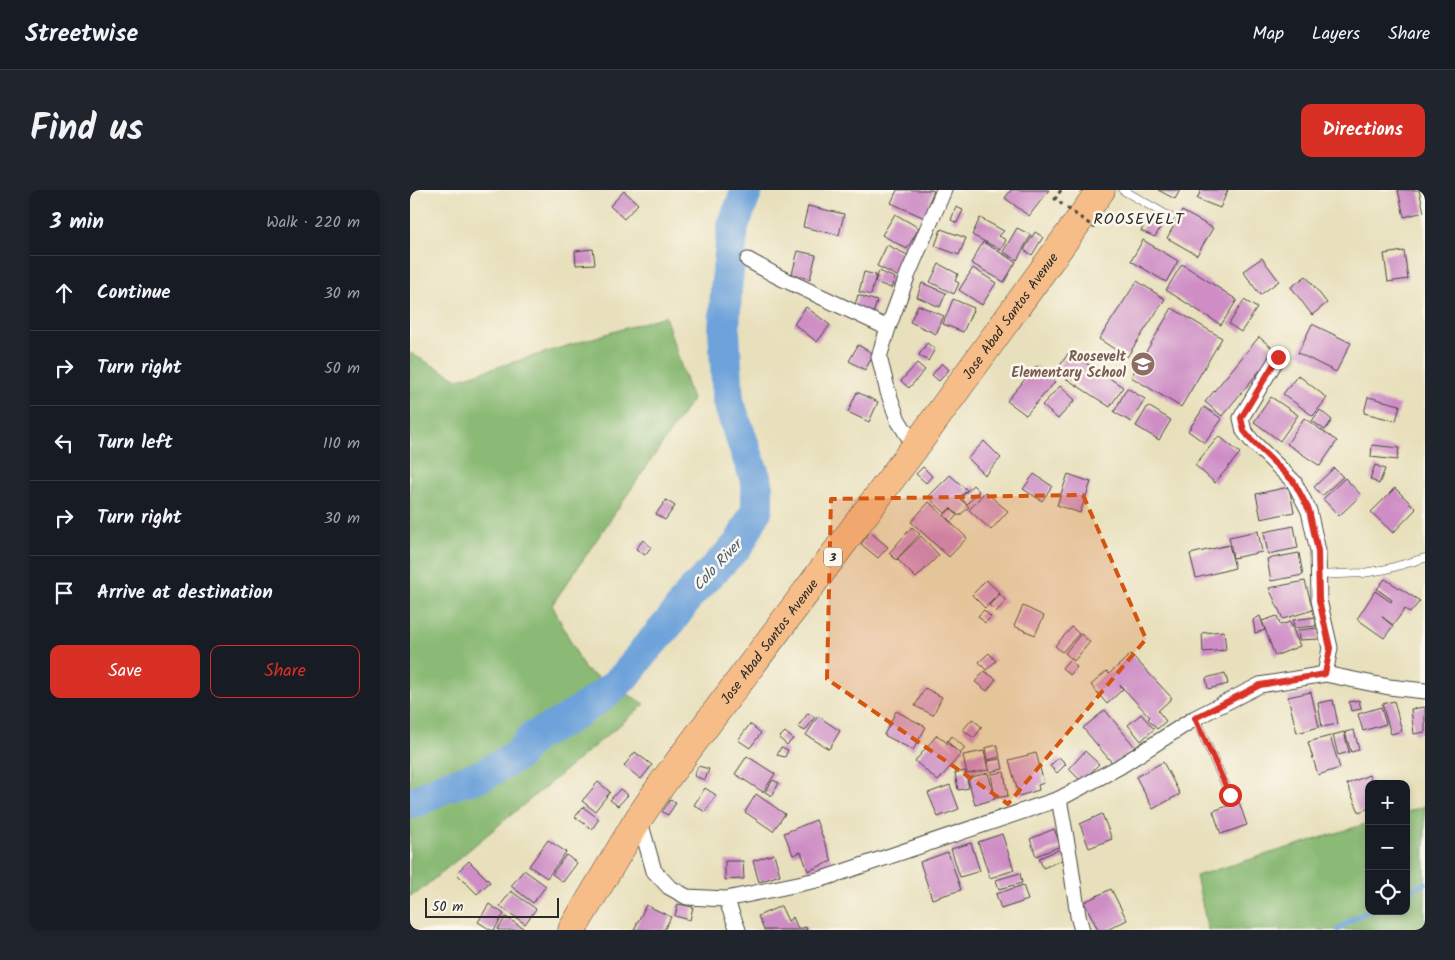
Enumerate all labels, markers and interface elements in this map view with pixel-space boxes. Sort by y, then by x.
text: Streetwise [25,15,138,54]
text: Map [1253,20,1284,49]
text: Layers [1312,20,1360,49]
text: Share [1388,20,1430,49]
text: Find us [30,102,143,158]
button: Directions [1301,104,1425,157]
text: 3 min [50,206,104,239]
district label: ROOSEVELT [1094,207,1185,232]
text: Walk · 220 m [266,210,360,235]
street label: Jose Abad Santos Avenue [957,248,1065,384]
text: Continue [97,278,170,308]
icon: ahead [50,279,78,307]
text: 30 m [324,281,360,306]
place label: Roosevelt Elementary School [1012,346,1127,384]
route end [1267,346,1290,369]
school or university icon: Roosevelt Elementary School [1130,351,1156,377]
text: Turn right [97,353,182,383]
icon: right [50,354,78,382]
text: 50 m [324,356,360,381]
text: Turn left [97,428,172,458]
icon: left [50,429,78,457]
text: 110 m [323,431,360,456]
text: Turn right [97,503,182,533]
icon: right [50,504,78,532]
text: 30 m [324,506,360,531]
water label: Colo River [688,532,750,597]
road number: 3 [824,548,842,567]
street label: Jose Abad Santos Avenue [716,574,825,709]
text: Arrive at destination [97,578,273,608]
icon: arrive [50,579,78,607]
button: Save [50,645,200,698]
button: Share [210,645,360,698]
map controls [1365,780,1410,915]
button: + [1365,780,1410,825]
route start [1219,784,1242,807]
button: − [1365,825,1410,870]
button: locate [1365,870,1410,915]
scale bar [425,895,559,918]
text: 50 m [432,896,463,918]

